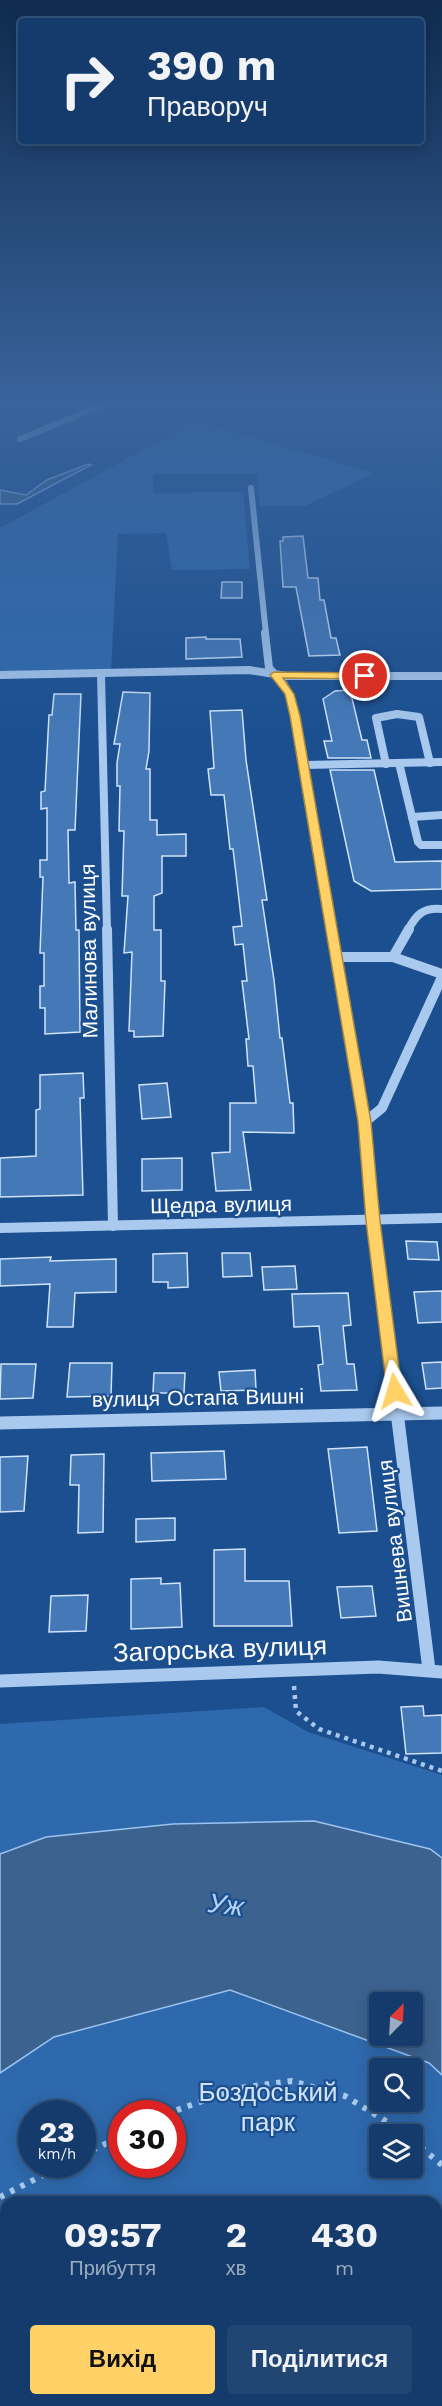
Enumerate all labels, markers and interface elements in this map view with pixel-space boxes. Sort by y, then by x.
text: 390 m [147,41,276,90]
icon: right [48,42,126,120]
text: Праворуч [147,91,268,123]
pin [339,650,390,701]
icon: arrive [348,659,381,692]
street label: Малинова вулиця [74,864,103,1038]
street label: Щедра вулиця [150,1191,292,1218]
position arrow [363,1359,427,1423]
street label: вулиця Остапа Вишні [92,1383,304,1412]
street label: Вишнева вулиця [372,1458,417,1624]
street label: Загорська вулиця [112,1630,328,1668]
water label: Уж [205,1887,247,1923]
north arrow [369,1992,423,2046]
map controls [369,1992,423,2178]
button: search [369,2058,423,2112]
park label: Боздоський парк [198,2077,338,2137]
speed limit sign: 30 [108,2100,186,2178]
text: 23 [39,2114,75,2149]
button: layers [369,2124,423,2178]
text: km/h [38,2145,76,2163]
text: 09:57 [64,2214,162,2256]
text: 2 [225,2214,247,2256]
text: 430 [311,2214,378,2256]
text: Прибуття [69,2256,156,2280]
text: хв [226,2256,246,2280]
text: m [335,2256,354,2280]
button: Вихід [30,2325,215,2394]
button: Поділитися [227,2325,412,2394]

